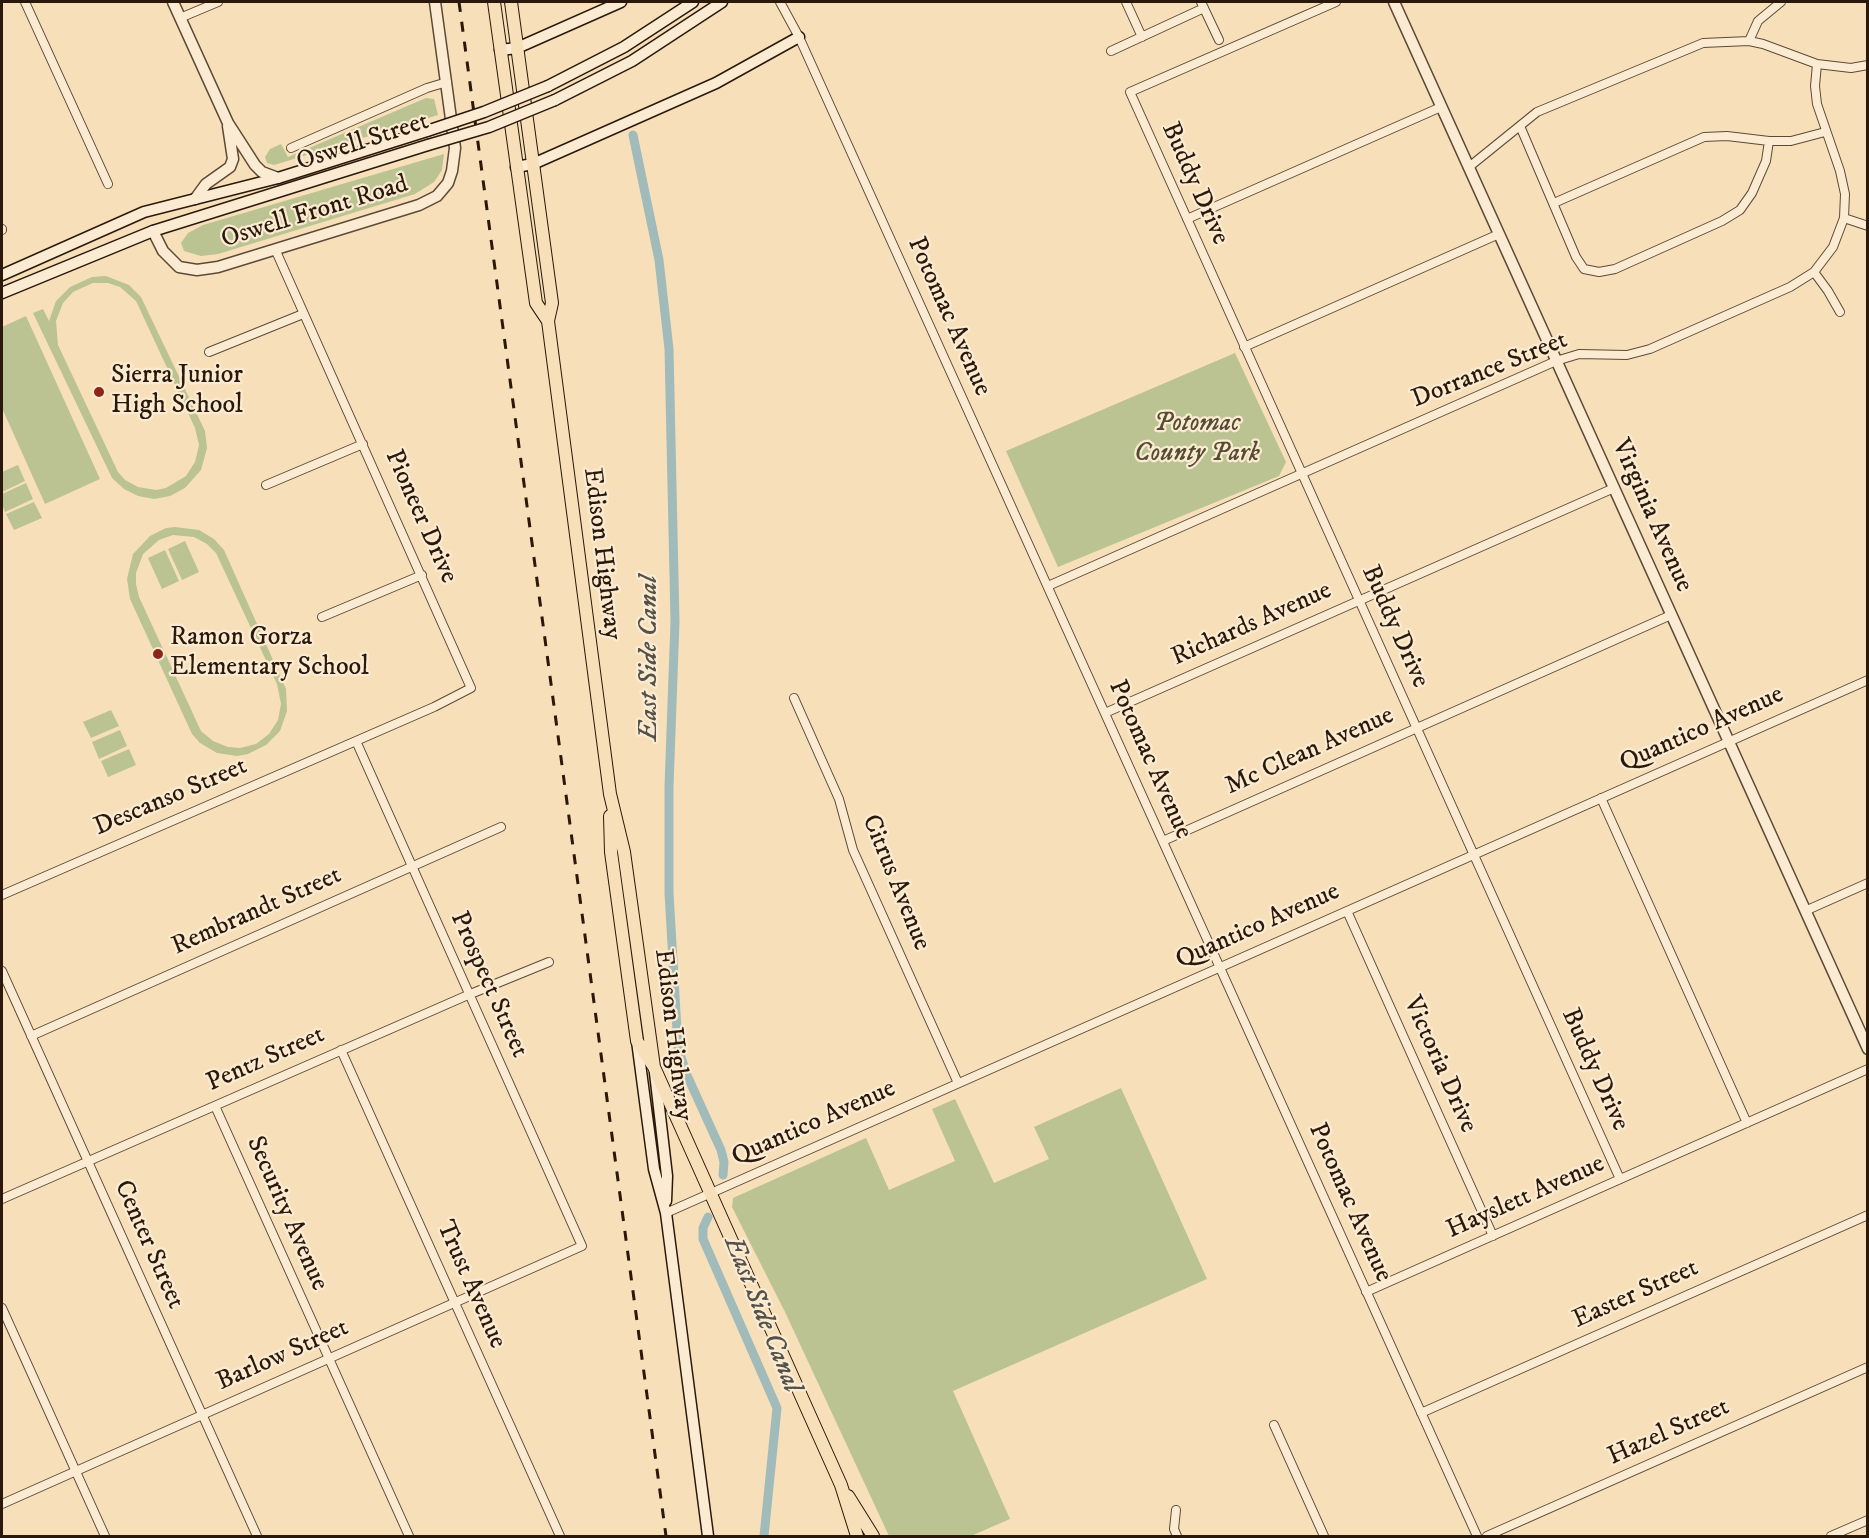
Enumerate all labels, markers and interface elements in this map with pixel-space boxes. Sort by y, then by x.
street label: Oswell Street [293,107,433,179]
street label: Buddy Drive [1153,118,1235,250]
street label: Oswell Front Road [218,170,412,256]
street label: Potomac Avenue [899,233,997,401]
street label: Dorrance Street [1408,326,1572,416]
place label: Sierra Junior High School [111,361,243,422]
marker: Sierra Junior High School [92,385,106,399]
park label: Potomac County Park [1134,409,1260,470]
street label: Virginia Avenue [1603,435,1699,597]
street label: Pioneer Drive [377,446,463,588]
street label: Edison Highway [575,466,627,642]
street label: Buddy Drive [1353,561,1435,693]
water label: East Side Canal [634,575,666,741]
street label: Richards Avenue [1167,576,1337,674]
place label: Ramon Gorza Elementary School [170,623,369,684]
marker: Ramon Gorza Elementary School [151,647,165,661]
street label: Potomac Avenue [1100,676,1198,844]
street label: Quantico Avenue [1615,680,1789,780]
street label: Mc Clean Avenue [1221,701,1399,803]
street label: Descanso Street [90,752,252,844]
street label: Citrus Avenue [854,811,936,955]
street label: Rembrandt Street [167,861,347,963]
street label: Quantico Avenue [1171,877,1345,977]
street label: Prospect Street [442,907,534,1063]
street label: Edison Highway [646,947,698,1123]
street label: Victoria Drive [1395,992,1483,1138]
street label: Buddy Drive [1553,1004,1635,1136]
street label: Pentz Street [202,1020,330,1100]
street label: Quantico Avenue [727,1074,901,1174]
street label: Potomac Avenue [1300,1119,1398,1287]
street label: Security Avenue [238,1132,334,1296]
street label: Hayslett Avenue [1442,1149,1610,1247]
street label: Center Street [106,1176,190,1314]
street label: Trust Avenue [428,1216,512,1354]
water label: East Side Canal [715,1232,807,1398]
street label: Easter Street [1568,1254,1704,1336]
street label: Barlow Street [212,1313,354,1399]
street label: Hazel Street [1603,1392,1735,1474]

